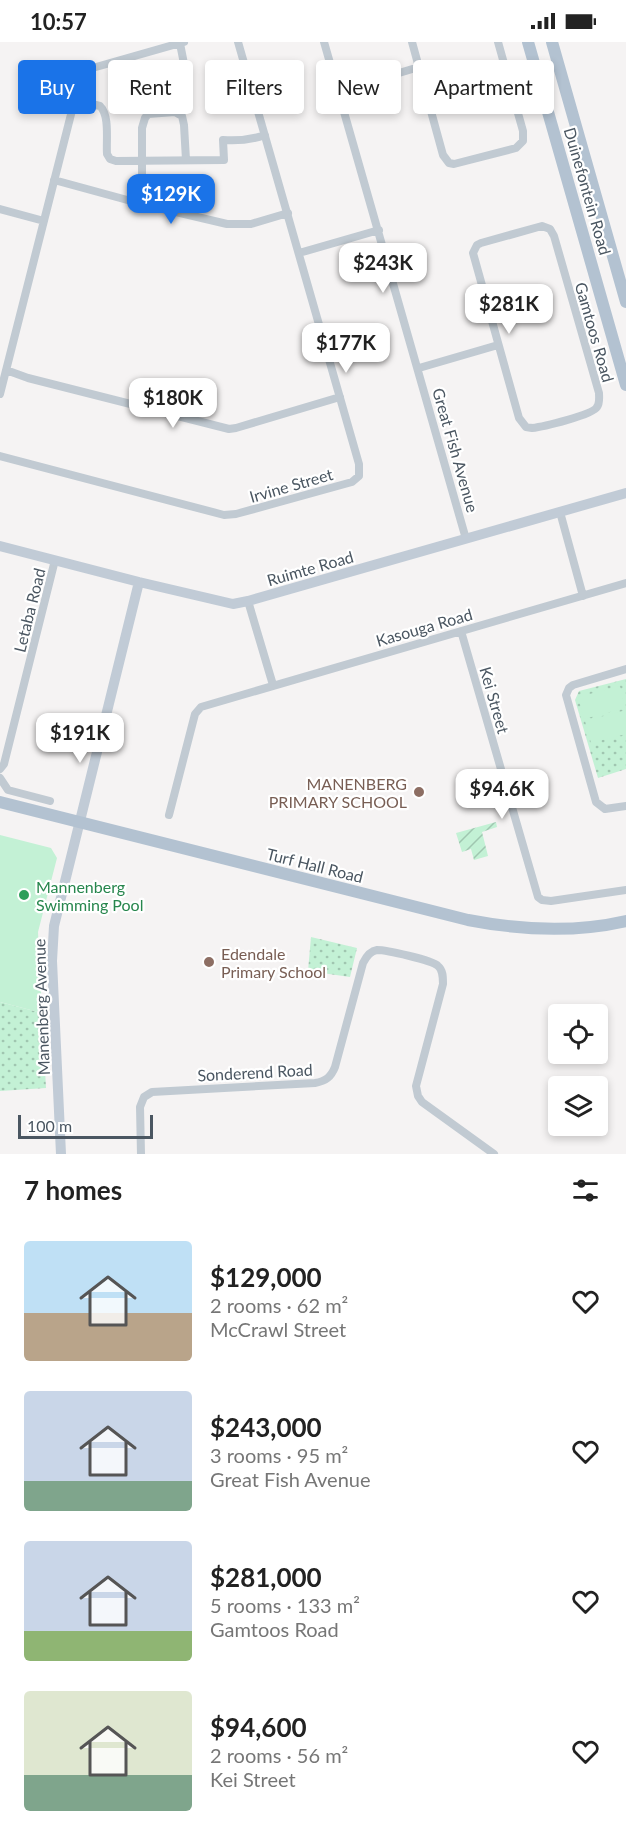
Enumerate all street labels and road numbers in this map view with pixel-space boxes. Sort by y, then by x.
street label: Duinefontein Road [561,125,615,257]
street label: Gamtoos Road [572,280,618,384]
street label: Great Fish Avenue [429,386,483,514]
street label: Irvine Street [247,464,335,506]
street label: Ruimte Road [264,547,356,589]
street label: Letaba Road [9,566,49,654]
street label: Kasouga Road [374,604,474,650]
street label: Kei Street [476,664,514,736]
street label: Turf Hall Road [265,844,365,886]
street label: Manenberg Avenue [29,938,53,1076]
street label: Sonderend Road [197,1059,313,1085]

